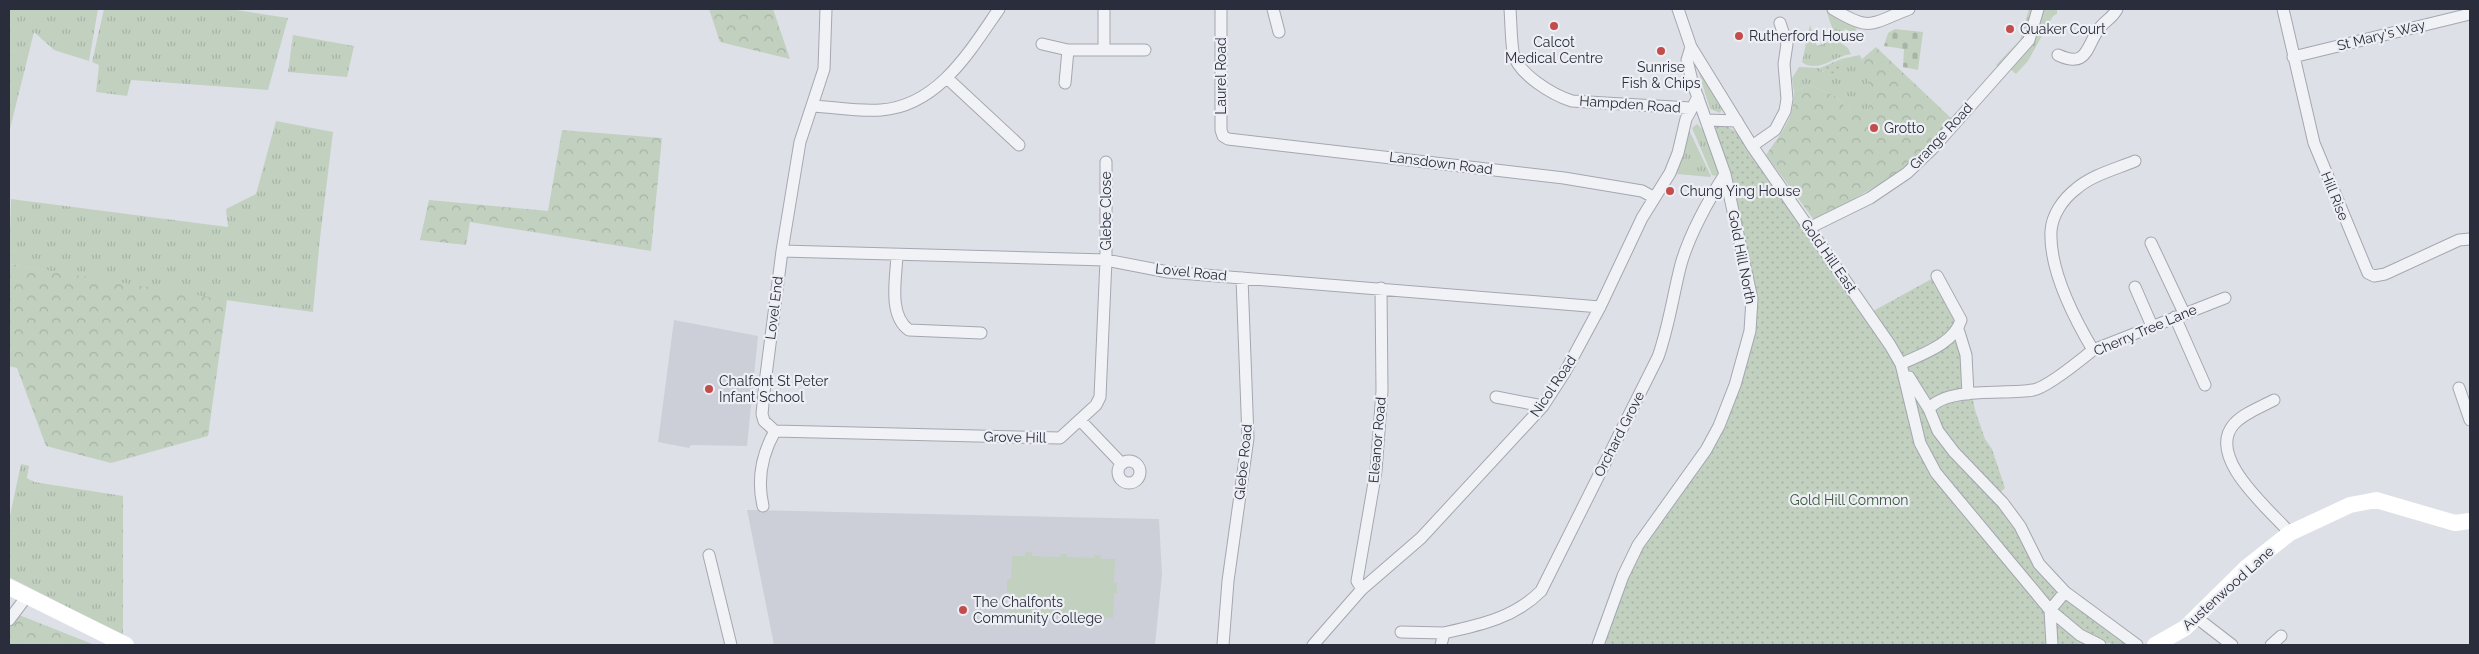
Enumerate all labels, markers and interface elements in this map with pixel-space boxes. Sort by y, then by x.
street label: St Mary's Way [2335,16,2427,54]
marker: Calcot Medical Centre [1548,20,1560,32]
place label: Quaker Court [2020,21,2106,37]
marker: Quaker Court [2004,23,2016,35]
place label: Rutherford House [1749,28,1864,44]
marker: Rutherford House [1733,30,1745,42]
place label: Calcot Medical Centre [1505,34,1603,66]
street label: Laurel Road [1213,37,1229,115]
marker: Sunrise Fish & Chips [1655,45,1667,57]
place label: Sunrise Fish & Chips [1622,59,1701,91]
street label: Hampden Road [1579,92,1681,116]
street label: Grange Road [1906,100,1976,172]
place label: Grotto [1884,120,1925,136]
marker: Grotto [1868,122,1880,134]
street label: Lansdown Road [1388,149,1494,177]
street label: Hill Rise [2318,169,2352,223]
street label: Glebe Close [1098,171,1114,251]
place label: Chung Ying House [1680,183,1800,199]
marker: Chung Ying House [1664,185,1676,197]
street label: Gold Hill North [1725,209,1759,305]
street label: Gold Hill East [1798,216,1860,296]
street label: Lovel Road [1154,260,1228,284]
street label: Lovel End [762,275,786,341]
street label: Cherry Tree Lane [2091,301,2199,359]
street label: Nicol Road [1527,352,1579,420]
place label: Chalfont St Peter Infant School [719,373,828,405]
marker: Chalfont St Peter Infant School [703,383,715,395]
street label: Orchard Grove [1591,389,1647,479]
street label: Eleanor Road [1365,396,1389,484]
street label: Glebe Road [1231,423,1255,501]
street label: Grove Hill [983,428,1047,446]
park label: Gold Hill Common [1790,492,1908,508]
street label: Austenwood Lane [2179,543,2277,633]
place label: The Chalfonts Community College [973,594,1102,626]
marker: The Chalfonts Community College [957,604,969,616]

